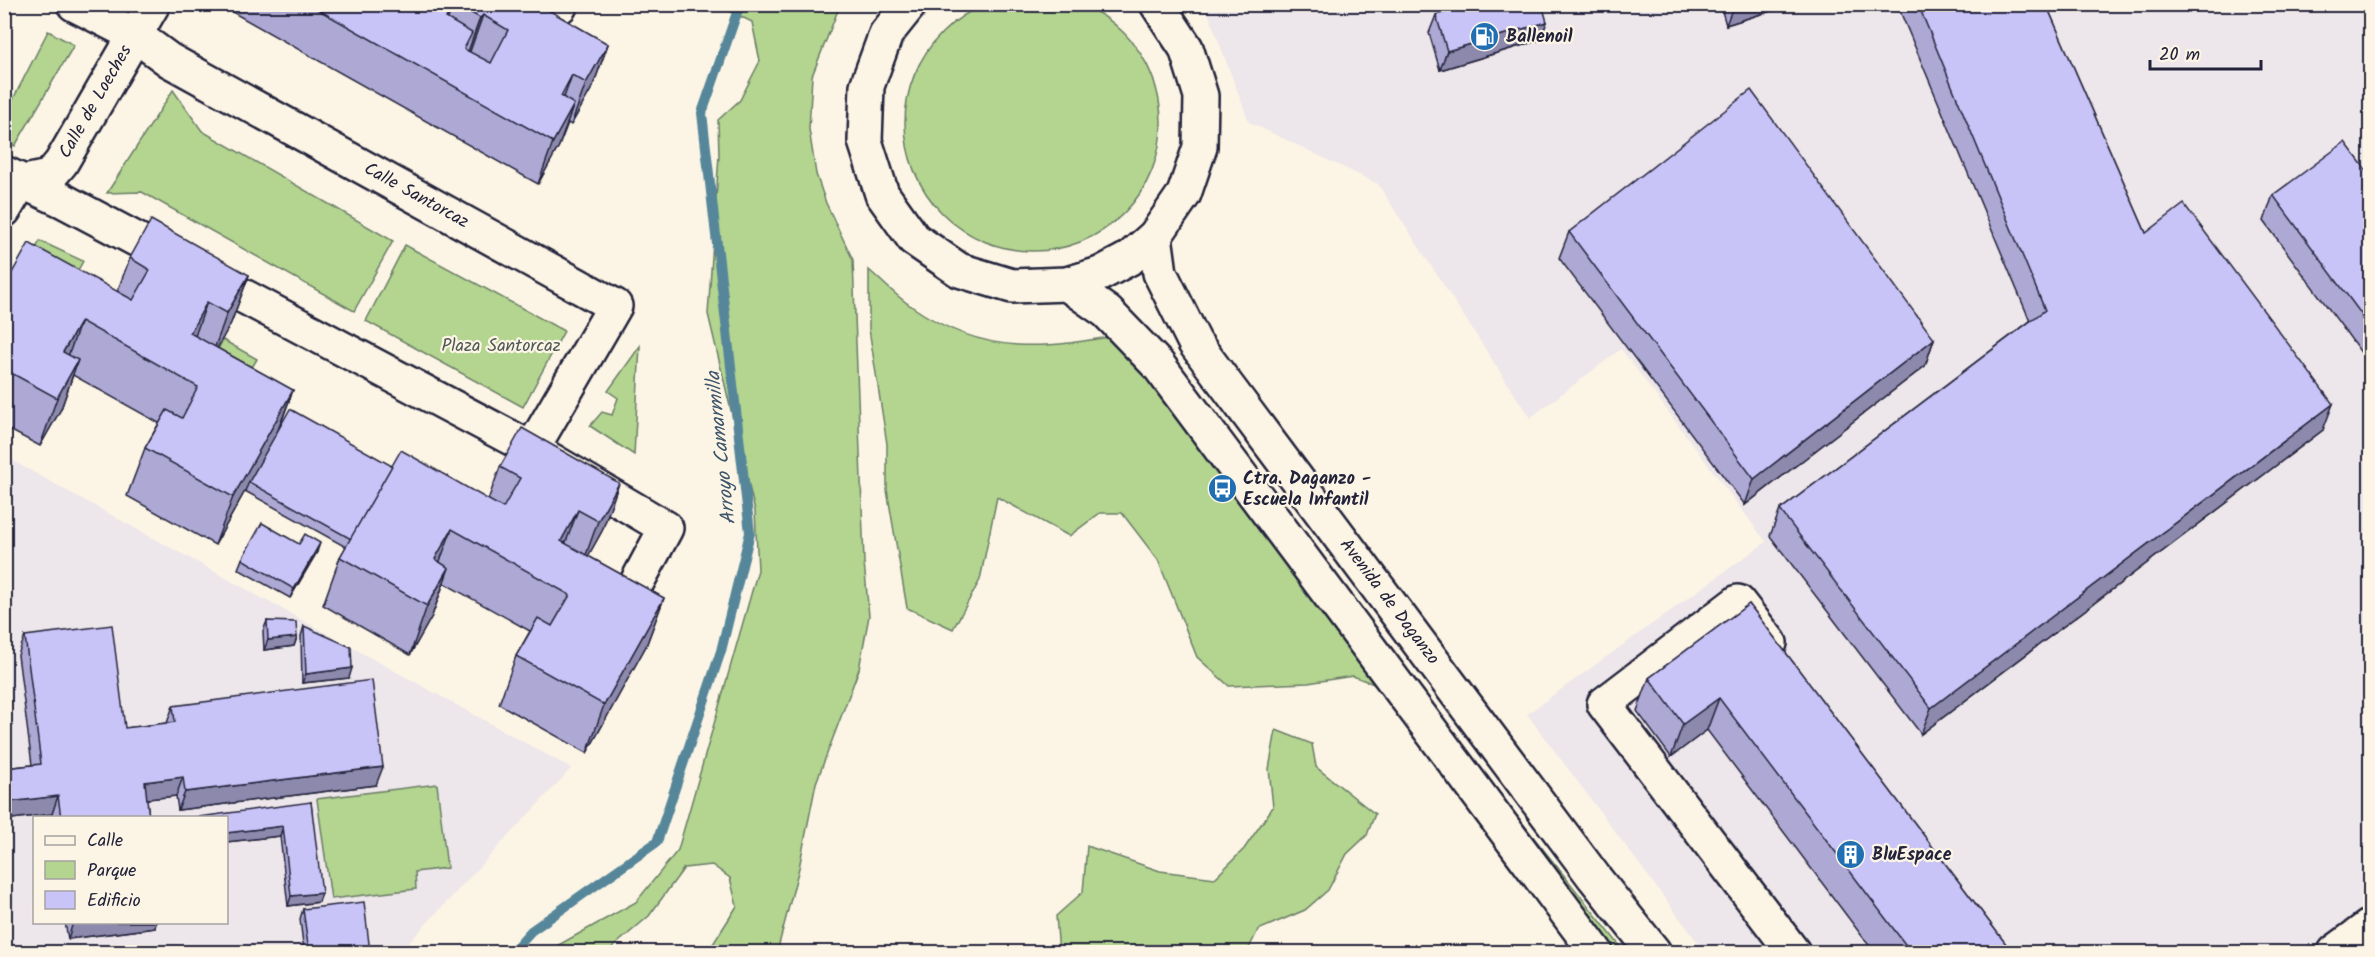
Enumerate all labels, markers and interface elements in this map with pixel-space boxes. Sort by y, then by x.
fuel station icon: Ballenoil [1469,21,1501,53]
place label: Ballenoil [1506,23,1573,52]
scale bar [2150,33,2261,71]
street label: Calle de Loeches [52,39,141,164]
text: 20 m [2159,41,2200,70]
street label: Calle Santorcaz [358,155,474,237]
park label: Plaza Santorcaz [441,332,561,361]
water label: Arroyo Camarmilla [698,368,746,526]
place label: Ctra. Daganzo - Escuela Infantil [1243,465,1371,515]
bus stop icon: Ctra. Daganzo - Escuela Infantil [1206,473,1238,505]
street label: Avenida de Daganzo [1332,533,1446,671]
legend [33,816,228,924]
text: Calle [87,827,123,856]
building icon: BluEspace [1835,839,1867,871]
place label: BluEspace [1872,841,1952,870]
text: Parque [87,857,136,886]
text: Edificio [87,887,141,916]

